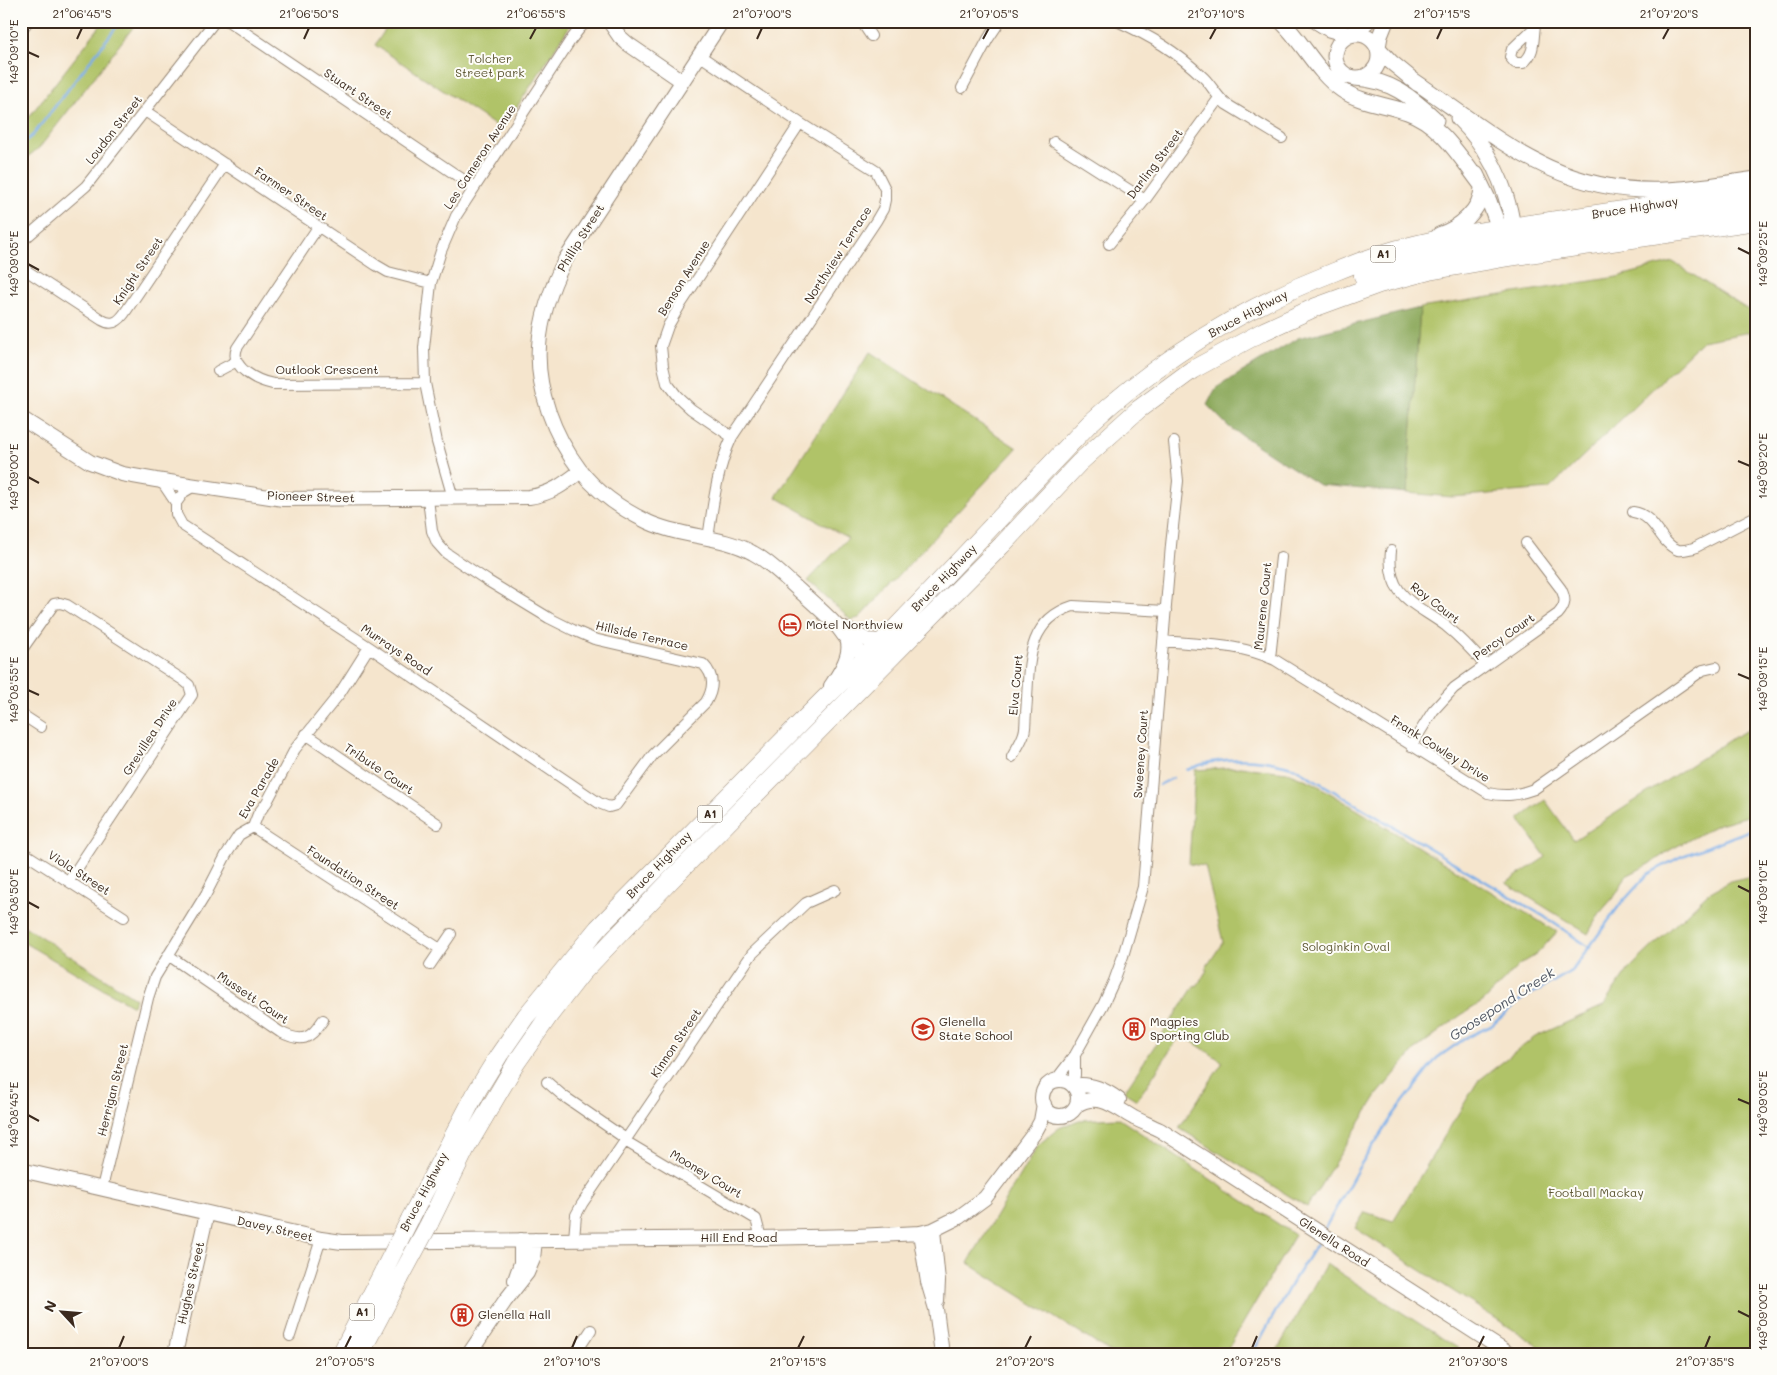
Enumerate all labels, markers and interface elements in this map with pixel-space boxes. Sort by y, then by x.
text: 21°06'45"S [52,5,112,21]
text: 21°06'50"S [279,5,339,21]
text: 21°06'55"S [507,5,566,21]
text: 21°07'00"S [732,5,792,21]
text: 21°07'05"S [960,5,1019,21]
text: 21°07'10"S [1187,5,1245,21]
text: 21°07'15"S [1414,5,1471,21]
text: 21°07'20"S [1640,5,1698,21]
text: 149°09'10"E [5,19,21,85]
park label: Tolcher Street park [455,50,525,80]
street label: Stuart Street [321,64,396,122]
street label: Loudon Street [81,92,145,167]
street label: Les Cameron Avenue [439,101,519,212]
street label: Darling Street [1123,125,1186,202]
street label: Farmer Street [252,163,331,224]
street label: Bruce Highway [1590,192,1679,222]
street label: Phillip Street [553,201,607,274]
street label: Northview Terrace [800,203,875,306]
text: 149°09'25"E [1754,221,1770,287]
text: 149°09'05"E [5,230,21,297]
street label: Knight Street [109,233,166,308]
street label: Benson Avenue [653,237,713,318]
road number: A1 [1370,245,1396,262]
street label: Bruce Highway [1205,286,1290,341]
street label: Outlook Crescent [275,361,379,377]
text: 149°09'20"E [1754,433,1770,499]
text: 149°09'00"E [5,443,21,511]
street label: Pioneer Street [267,486,355,506]
street label: Bruce Highway [907,540,979,614]
street label: Maurene Court [1249,561,1275,651]
street label: Roy Court [1408,578,1464,627]
street label: Percy Court [1470,609,1537,663]
hotel icon: Motel Northview [778,613,802,637]
place label: Motel Northview [806,616,903,632]
street label: Hillside Terrace [594,617,690,653]
street label: Murrays Road [358,620,435,679]
text: 149°09'15"E [1754,647,1770,711]
street label: Elva Court [1004,654,1026,716]
text: 149°08'55"E [5,657,21,723]
street label: Grevillea Drive [118,695,180,778]
street label: Sweeney Court [1129,709,1151,799]
street label: Frank Cowley Drive [1388,711,1493,785]
street label: Tribute Court [342,739,417,797]
street label: Eva Parade [234,754,282,821]
road number: A1 [698,806,722,822]
street label: Bruce Highway [622,827,694,901]
street label: Foundation Street [304,841,403,913]
street label: Viola Street [45,846,114,898]
text: 149°09'10"E [1754,859,1770,925]
text: 149°08'50"E [5,868,21,935]
park label: Sologinkin Oval [1302,938,1390,954]
water label: Goosepond Creek [1445,962,1559,1045]
street label: Mussett Court [215,967,293,1027]
street label: Kinnon Street [646,1005,704,1080]
place label: Glenella State School [939,1013,1013,1043]
place label: Magpies Sporting Club [1150,1013,1230,1043]
school or university icon: Glenella State School [911,1017,935,1041]
building icon: Magpies Sporting Club [1122,1017,1146,1041]
street label: Herrigan Street [93,1042,131,1138]
text: 149°09'05"E [1754,1070,1770,1137]
text: 149°08'45"E [5,1082,21,1148]
street label: Mooney Court [667,1145,746,1201]
street label: Bruce Highway [396,1149,451,1234]
park label: Football Mackay [1548,1184,1644,1200]
street label: Davey Street [236,1211,315,1245]
street label: Glenella Road [1296,1212,1373,1270]
street label: Hill End Road [701,1229,778,1245]
street label: Hughes Street [173,1240,207,1326]
text: 149°09'00"E [1754,1283,1770,1351]
north arrow [38,1288,88,1338]
text: N [39,1297,61,1315]
building icon: Glenella Hall [450,1303,474,1327]
road number: A1 [350,1304,374,1320]
place label: Glenella Hall [478,1306,551,1322]
text: 21°07'00"S [89,1353,149,1369]
text: 21°07'05"S [316,1353,375,1369]
text: 21°07'10"S [543,1353,601,1369]
text: 21°07'15"S [770,1353,827,1369]
text: 21°07'20"S [996,1353,1054,1369]
text: 21°07'25"S [1223,1353,1281,1369]
text: 21°07'30"S [1449,1353,1508,1369]
text: 21°07'35"S [1676,1353,1734,1369]

